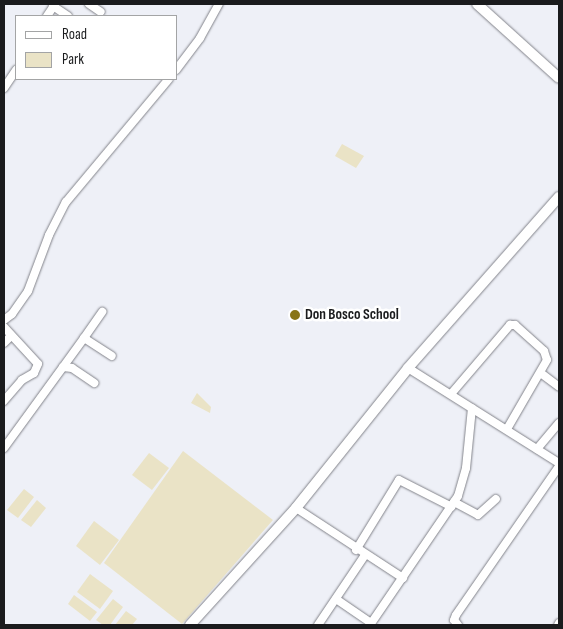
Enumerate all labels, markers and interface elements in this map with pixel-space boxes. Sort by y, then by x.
legend [15,15,178,80]
text: Road [62,25,87,44]
text: Park [62,50,84,69]
place label: Don Bosco School [305,306,399,324]
marker: Don Bosco School [289,309,301,321]

